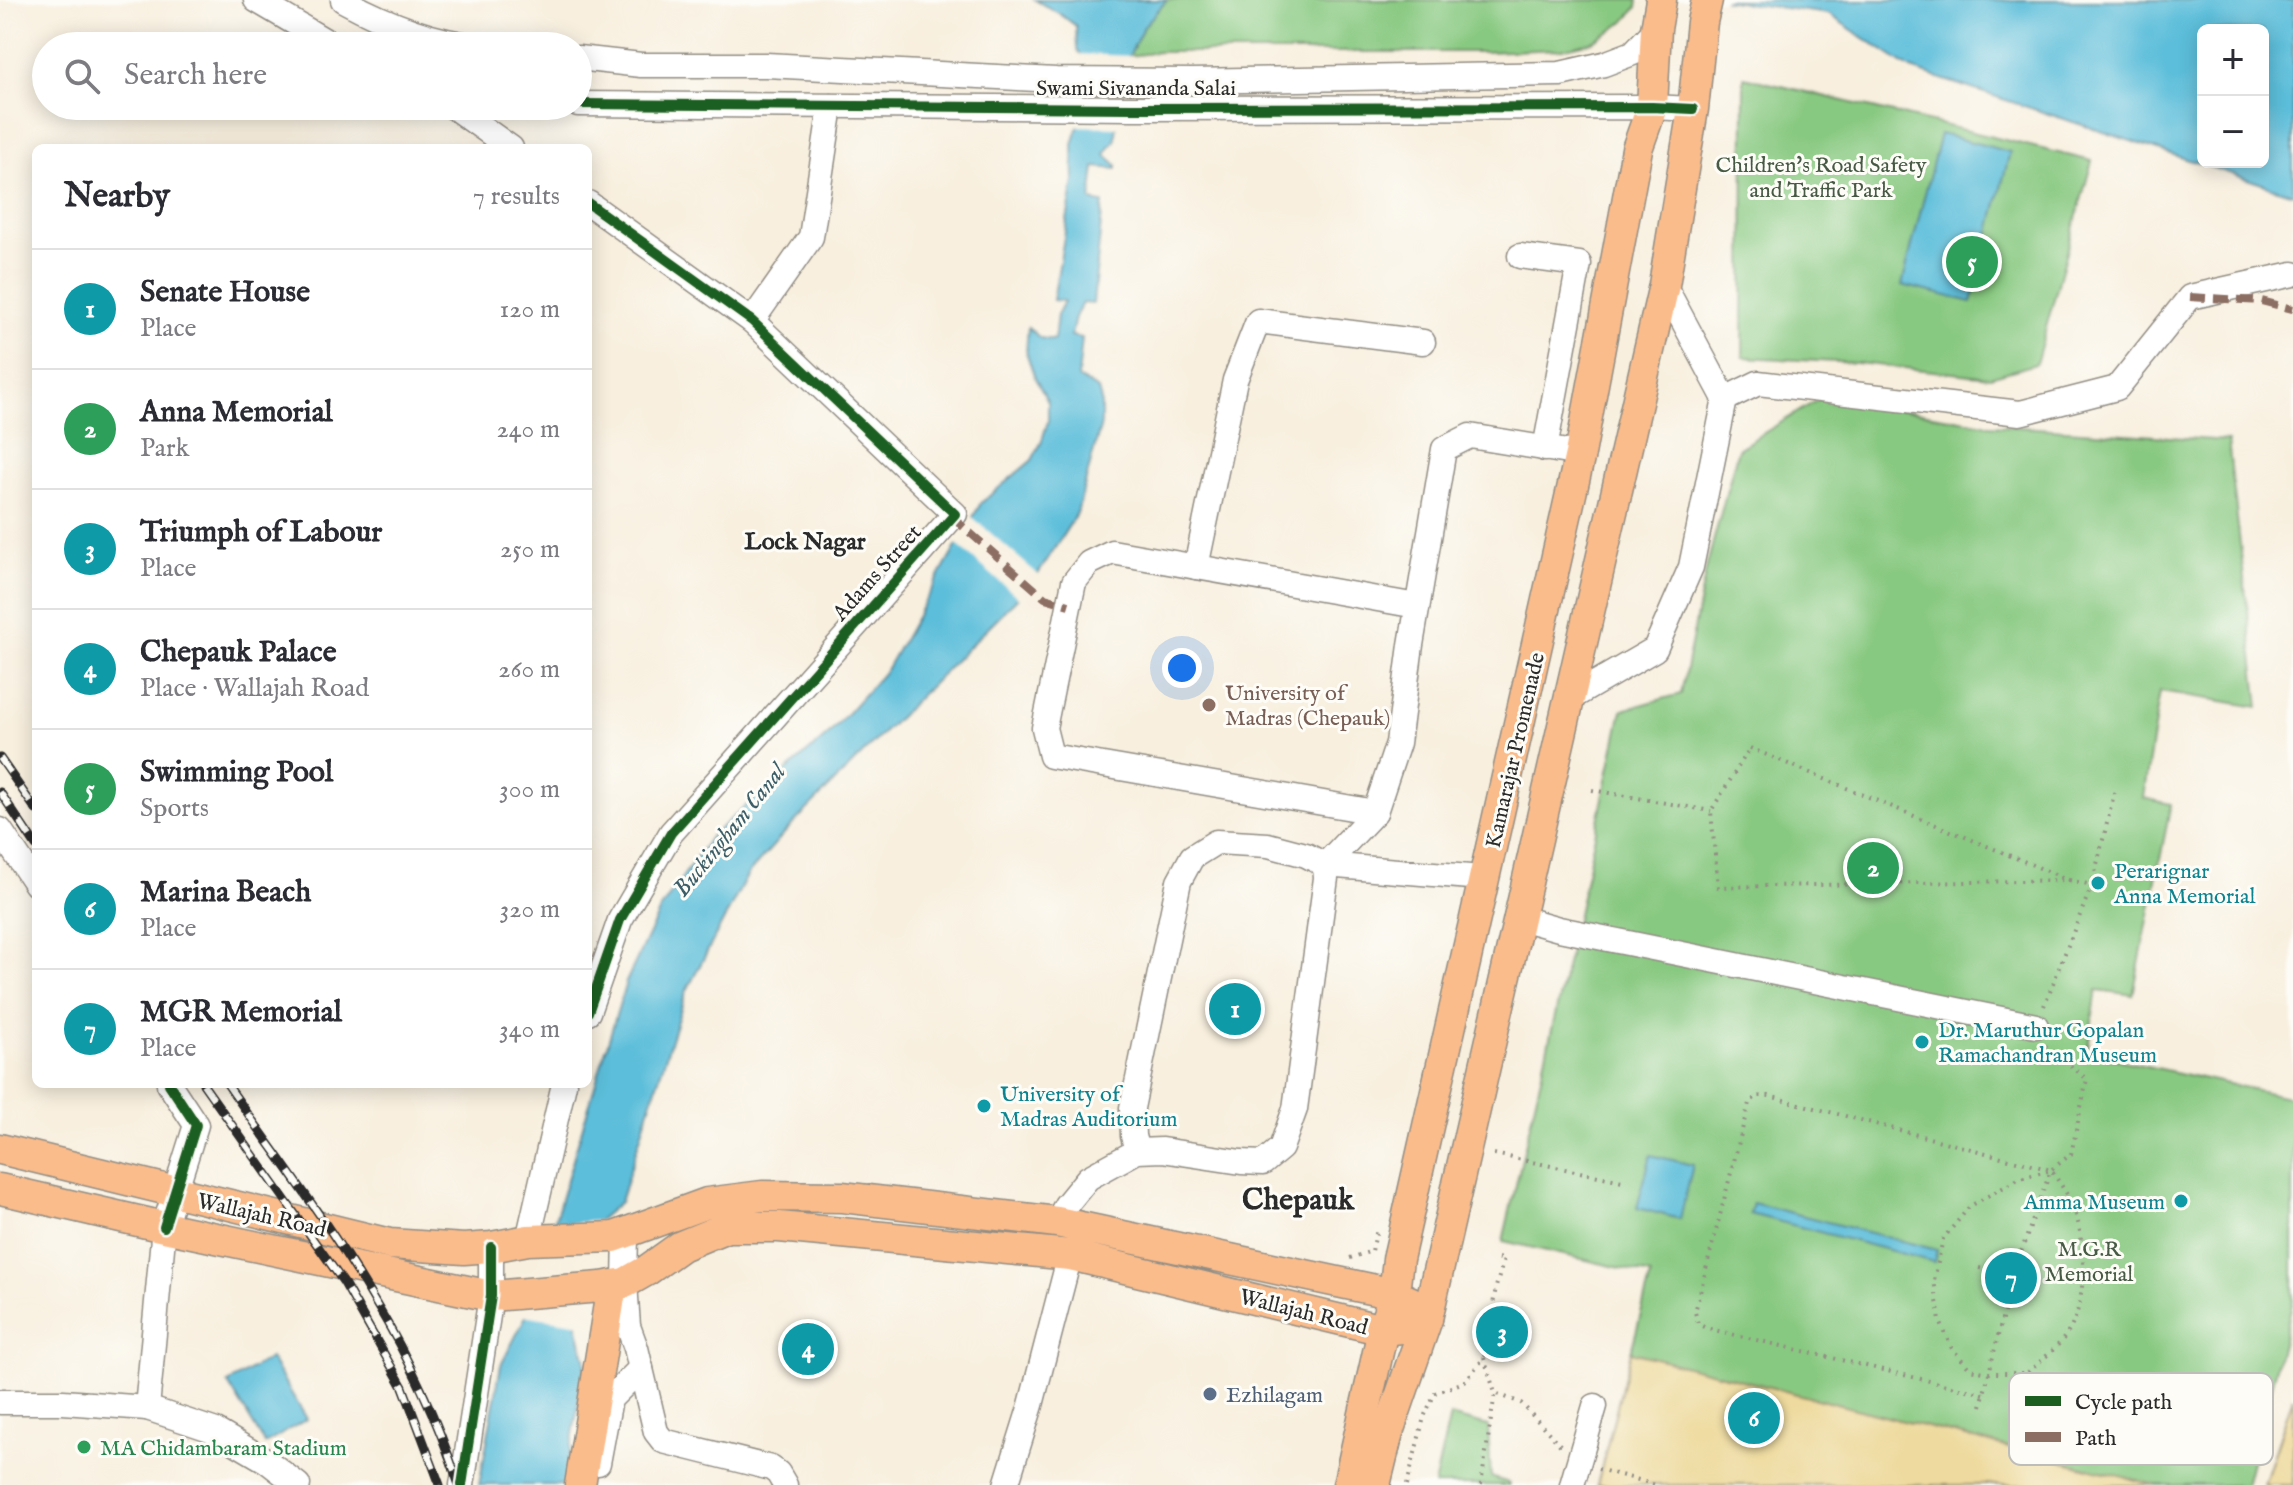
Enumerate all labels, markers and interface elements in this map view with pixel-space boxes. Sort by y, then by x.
map controls [2197,24,2269,168]
button: + [2197,24,2269,96]
search box [32,32,592,120]
icon: search [60,54,104,98]
text: Search here [124,57,267,95]
street label: Swami Sivananda Salai [1036,75,1236,103]
button: − [2197,96,2269,168]
park label: Children's Road Safety and Traffic Park [1715,152,1927,205]
text: Nearby [64,175,170,218]
text: 7 results [473,180,560,213]
pin: 5 [1946,232,1998,292]
text: Senate House [140,274,310,312]
text: 1 [85,293,95,326]
text: 120 m [500,293,560,326]
text: Place [140,312,196,345]
text: Anna Memorial [140,394,333,432]
text: 2 [84,413,96,446]
text: 240 m [497,413,560,446]
text: Park [140,432,189,465]
text: Triumph of Labour [140,514,382,552]
street label: Adams Street [826,519,928,628]
district label: Lock Nagar [744,527,866,558]
text: 3 [85,533,95,566]
text: 250 m [500,533,560,566]
text: Place [140,552,196,585]
text: Chepauk Palace [140,634,336,672]
your location [1162,648,1202,688]
street label: Kamarajar Promenade [1480,650,1552,851]
text: 4 [84,653,96,686]
text: 260 m [498,653,560,686]
text: Place · Wallajah Road [140,672,369,705]
place label: University of Madras (Chepauk) [1225,680,1390,733]
marker: University of Madras (Chepauk) [1200,696,1218,714]
text: Swimming Pool [140,754,333,792]
water label: Buckingham Canal [667,756,795,904]
text: 5 [85,773,95,806]
text: 300 m [499,773,560,806]
text: Sports [140,792,209,825]
pin: 2 [1847,838,1899,898]
place label: Perarignar Anna Memorial [2113,858,2255,911]
text: Marina Beach [140,874,311,912]
marker: Perarignar Anna Memorial [2089,874,2107,892]
text: 6 [85,893,95,926]
text: 320 m [500,893,560,926]
text: Place [140,912,196,945]
pin: 1 [1209,979,1261,1039]
text: MGR Memorial [140,994,342,1032]
text: 7 [84,1013,96,1046]
text: 340 m [499,1013,560,1046]
place label: Dr. Maruthur Gopalan Ramachandran Museum [1938,1017,2157,1070]
text: Place [140,1032,196,1065]
marker: Dr. Maruthur Gopalan Ramachandran Museum [1913,1033,1931,1051]
place label: University of Madras Auditorium [1000,1081,1177,1134]
marker: University of Madras Auditorium [975,1097,993,1115]
district label: Chepauk [1242,1182,1355,1220]
street label: Wallajah Road [194,1188,329,1244]
place label: Amma Museum [2023,1189,2165,1217]
marker: Amma Museum [2172,1192,2190,1210]
park label: M.G.R Memorial [2045,1236,2133,1289]
pin: 7 [1985,1248,2037,1308]
street label: Wallajah Road [1236,1283,1371,1343]
pin: 3 [1476,1302,1528,1362]
pin: 4 [782,1319,834,1379]
legend [2009,1373,2273,1465]
place label: Ezhilagam [1226,1382,1323,1410]
marker: Ezhilagam [1201,1385,1219,1403]
pin: 6 [1728,1388,1780,1448]
text: Cycle path [2075,1389,2172,1417]
text: Path [2075,1425,2117,1453]
place label: MA Chidambaram Stadium [100,1435,347,1463]
marker: MA Chidambaram Stadium [75,1438,93,1456]

